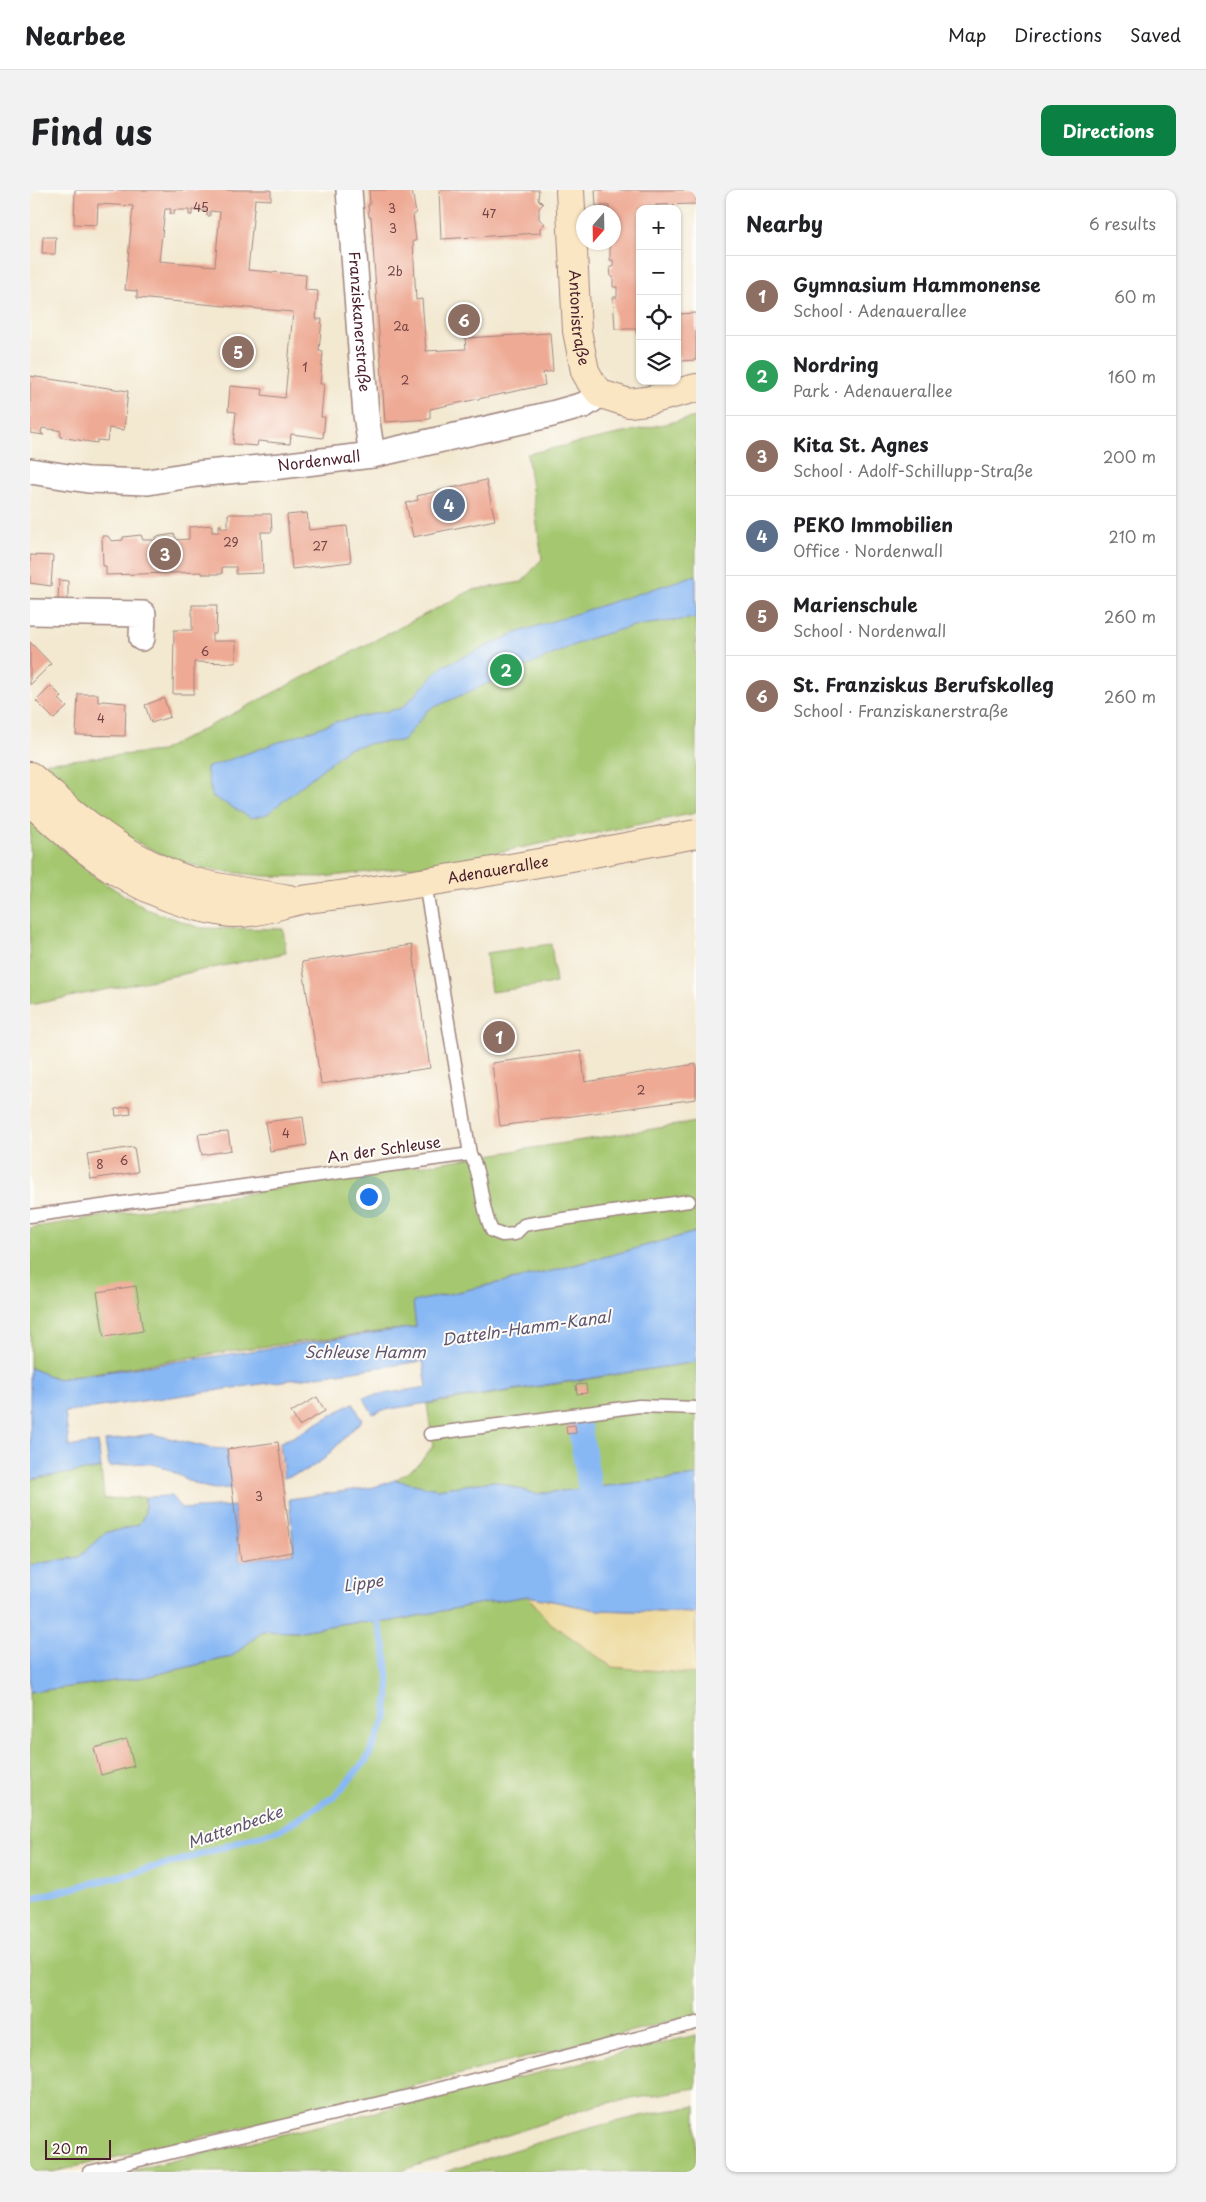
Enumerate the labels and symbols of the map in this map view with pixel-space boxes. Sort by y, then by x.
house number: 45 [193,198,209,216]
house number: 3 [388,199,396,217]
house number: 47 [482,204,497,222]
north arrow [576,205,621,250]
house number: 3 [389,219,397,237]
street label: Franziskanerstraße [344,250,377,393]
house number: 2b [387,262,403,280]
street label: Antonistraße [564,269,597,367]
pin: 6 [448,301,480,339]
house number: 2a [393,317,409,335]
pin: 5 [222,333,254,371]
house number: 1 [302,358,308,376]
house number: 2 [401,371,409,389]
street label: Nordenwall [276,444,362,476]
pin: 4 [433,486,465,524]
house number: 29 [223,533,239,551]
pin: 3 [149,535,181,573]
house number: 27 [313,537,328,555]
house number: 6 [201,642,209,660]
pin: 2 [490,651,522,689]
house number: 4 [97,709,105,727]
street label: Adenauerallee [445,849,550,889]
pin: 1 [483,1018,515,1056]
house number: 2 [637,1081,645,1099]
house number: 4 [282,1124,290,1142]
street label: An der Schleuse [326,1129,442,1168]
house number: 6 [120,1151,128,1169]
house number: 8 [96,1155,104,1173]
your location [356,1184,382,1210]
water label: Datteln-Hamm-Kanal [440,1303,614,1351]
water label: Schleuse Hamm [304,1339,426,1363]
house number: 3 [255,1487,263,1505]
water label: Lippe [341,1567,386,1597]
water label: Mattenbecke [184,1798,287,1854]
scale bar [45,2137,111,2160]

